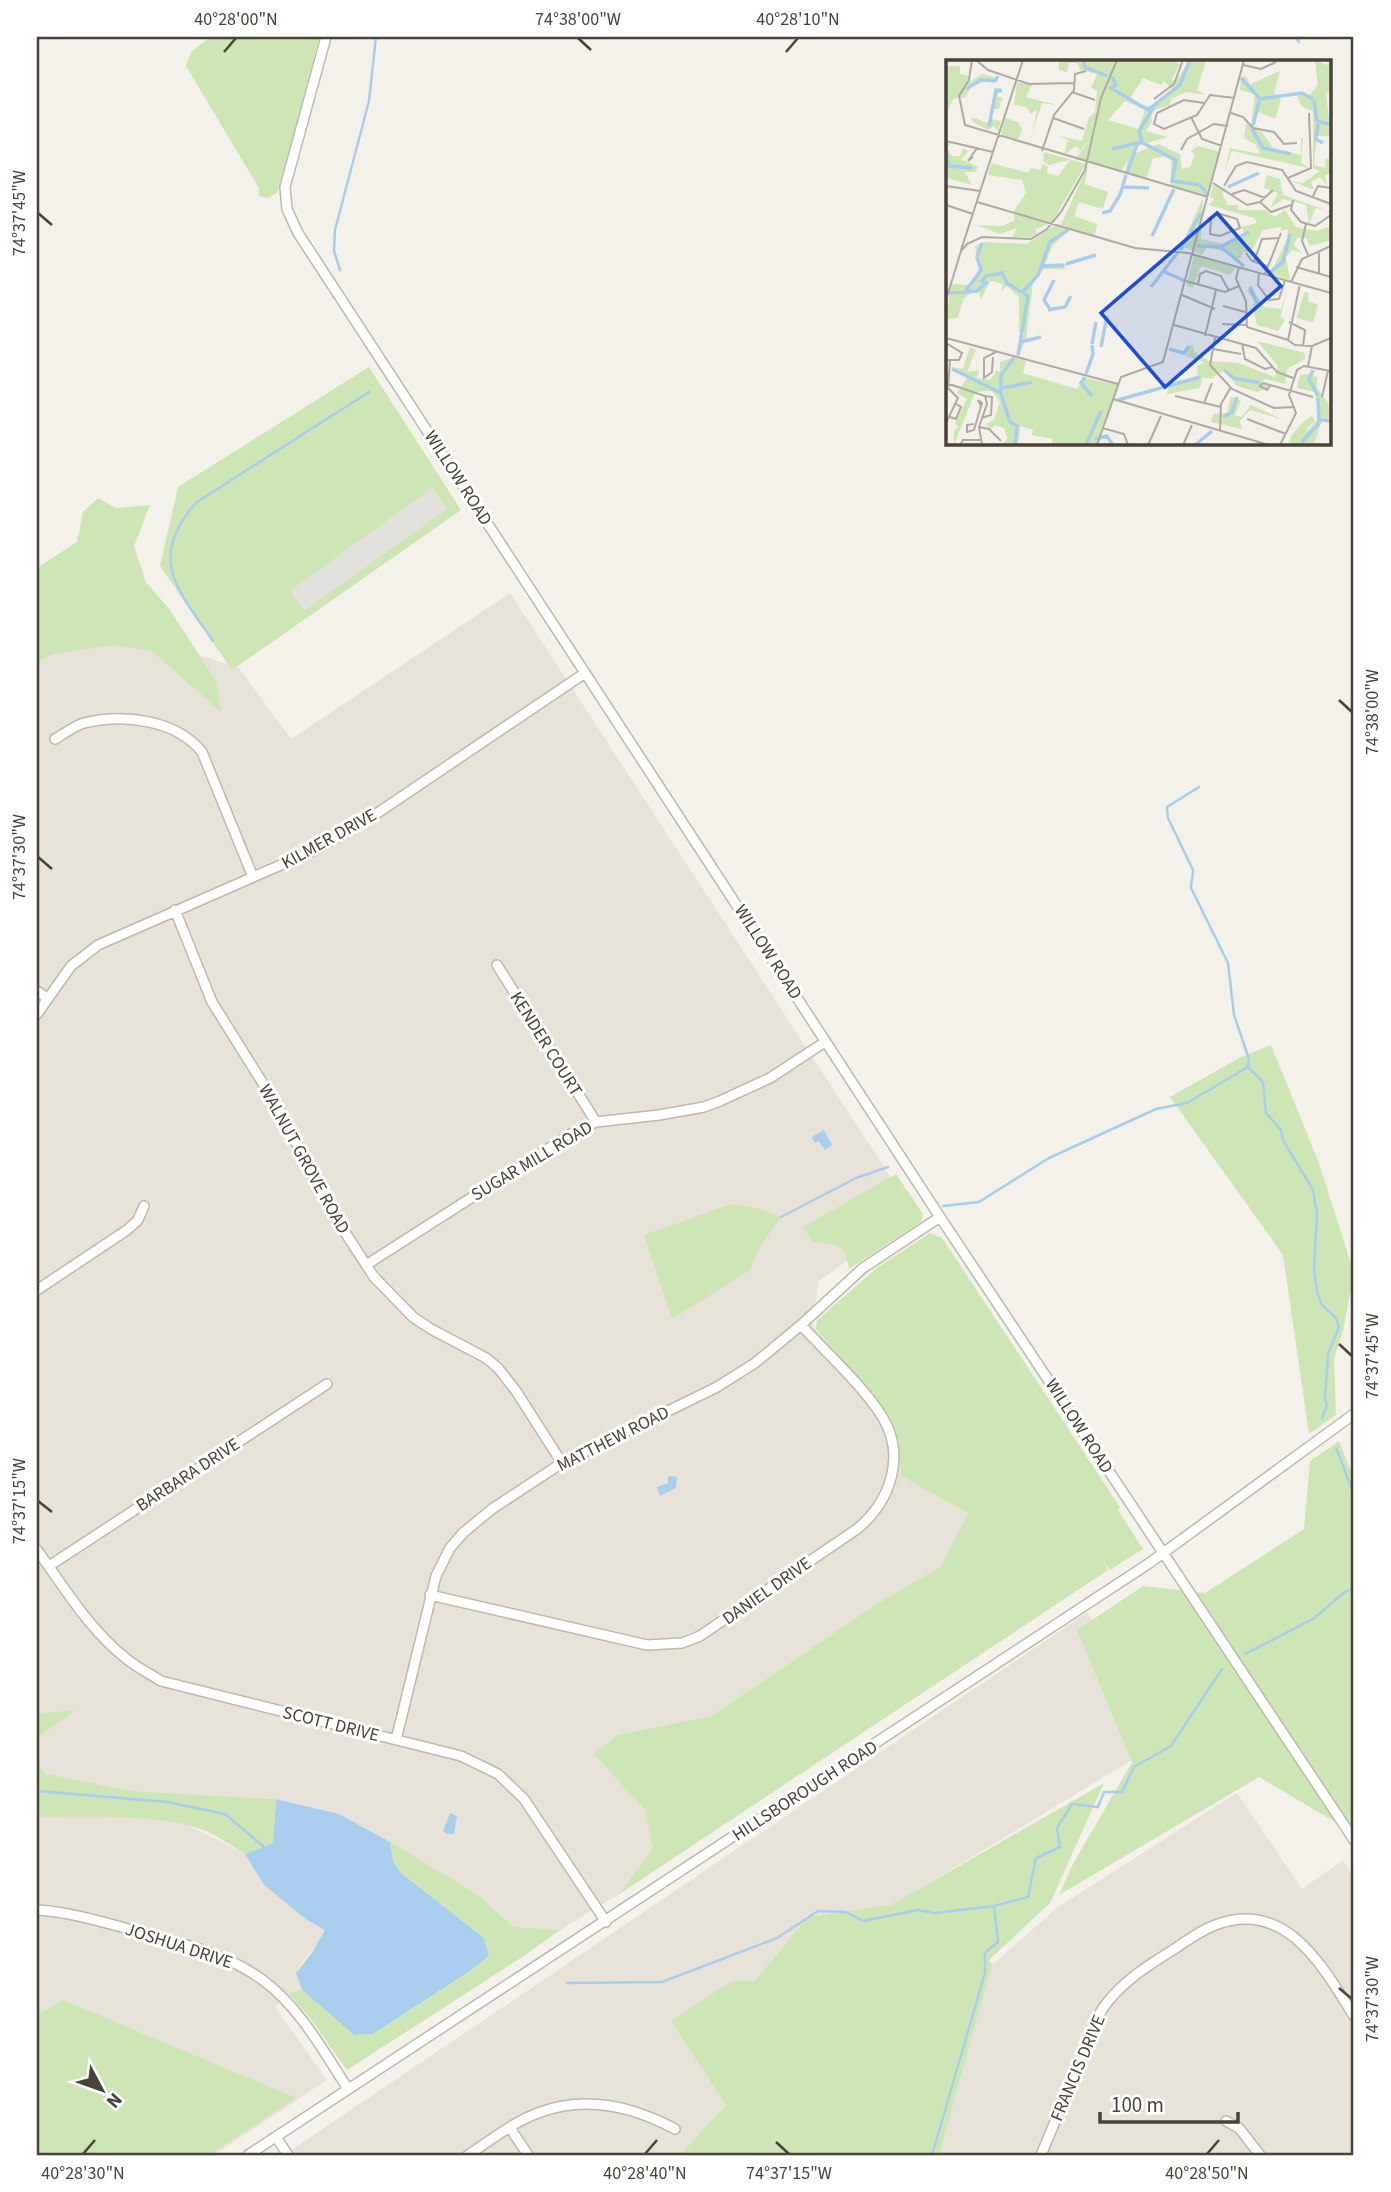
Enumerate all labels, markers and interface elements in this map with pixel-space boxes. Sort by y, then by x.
text: 40°28'00"N [194,7,278,32]
text: 74°38'00"W [535,7,621,32]
text: 40°28'10"N [756,7,840,32]
inset map [946,60,1332,444]
text: 74°37'45"W [7,170,32,256]
street label: WILLOW ROAD [418,426,498,530]
text: 74°38'00"W [1360,669,1385,755]
street label: KILMER DRIVE [277,803,381,875]
text: 74°37'30"W [7,814,32,900]
street label: WILLOW ROAD [728,900,808,1004]
street label: KENDER COURT [504,987,588,1101]
street label: WALNUT GROVE ROAD [252,1080,356,1238]
street label: SUGAR MILL ROAD [467,1115,597,1207]
text: 74°37'45"W [1360,1313,1385,1399]
street label: WILLOW ROAD [1039,1374,1119,1478]
street label: MATTHEW ROAD [553,1400,673,1478]
street label: BARBARA DRIVE [131,1432,245,1518]
text: 74°37'15"W [7,1458,32,1544]
street label: DANIEL DRIVE [717,1551,817,1631]
street label: SCOTT DRIVE [280,1700,382,1748]
street label: HILLSBOROUGH ROAD [727,1735,883,1847]
street label: JOSHUA DRIVE [122,1917,236,1975]
text: 74°37'30"W [1360,1956,1385,2042]
street label: FRANCIS DRIVE [1044,2011,1112,2125]
north arrow [66,2056,136,2126]
scale bar [1100,2080,1239,2124]
text: N [99,2087,128,2114]
text: 100 m [1111,2090,1164,2120]
text: 40°28'30"N [41,2161,125,2186]
text: 40°28'40"N [603,2161,687,2186]
text: 74°37'15"W [746,2161,832,2186]
text: 40°28'50"N [1165,2161,1249,2186]

